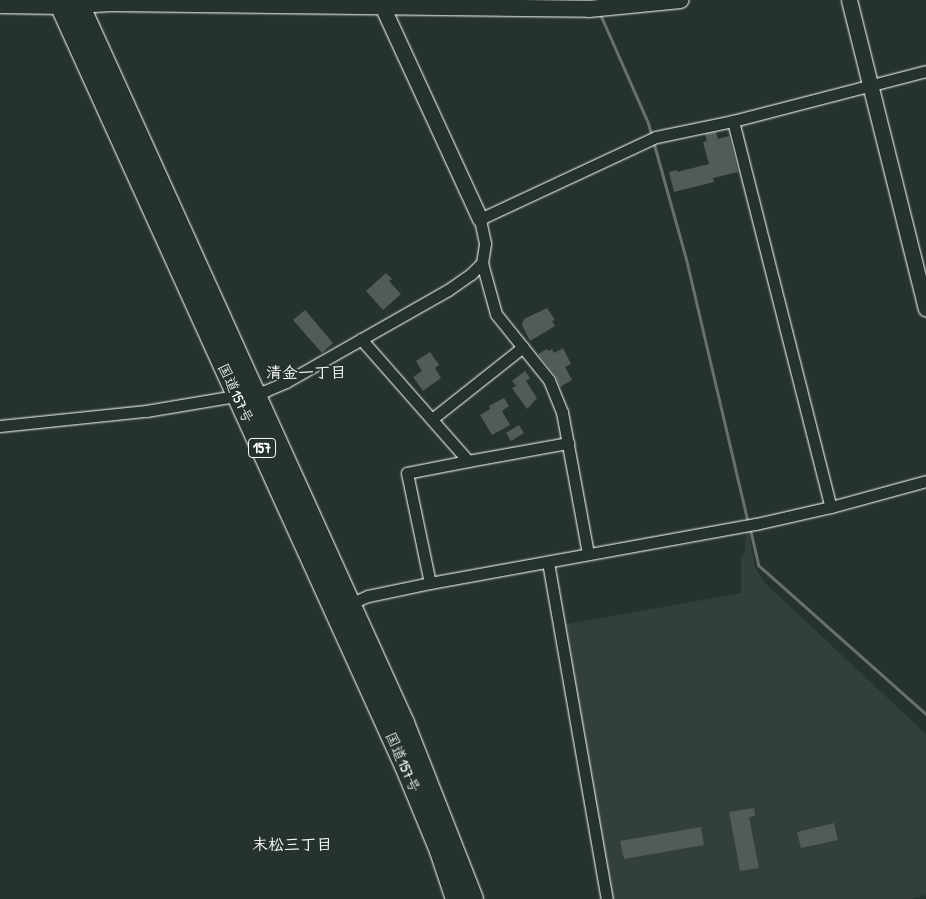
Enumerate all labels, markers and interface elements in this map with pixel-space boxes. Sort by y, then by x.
street label: 国道157号 [214,360,258,426]
district label: 清金一丁目 [266,362,346,382]
road number: 157 [247,436,277,459]
street label: 国道157号 [382,729,424,795]
district label: 末松三丁目 [252,834,332,854]

